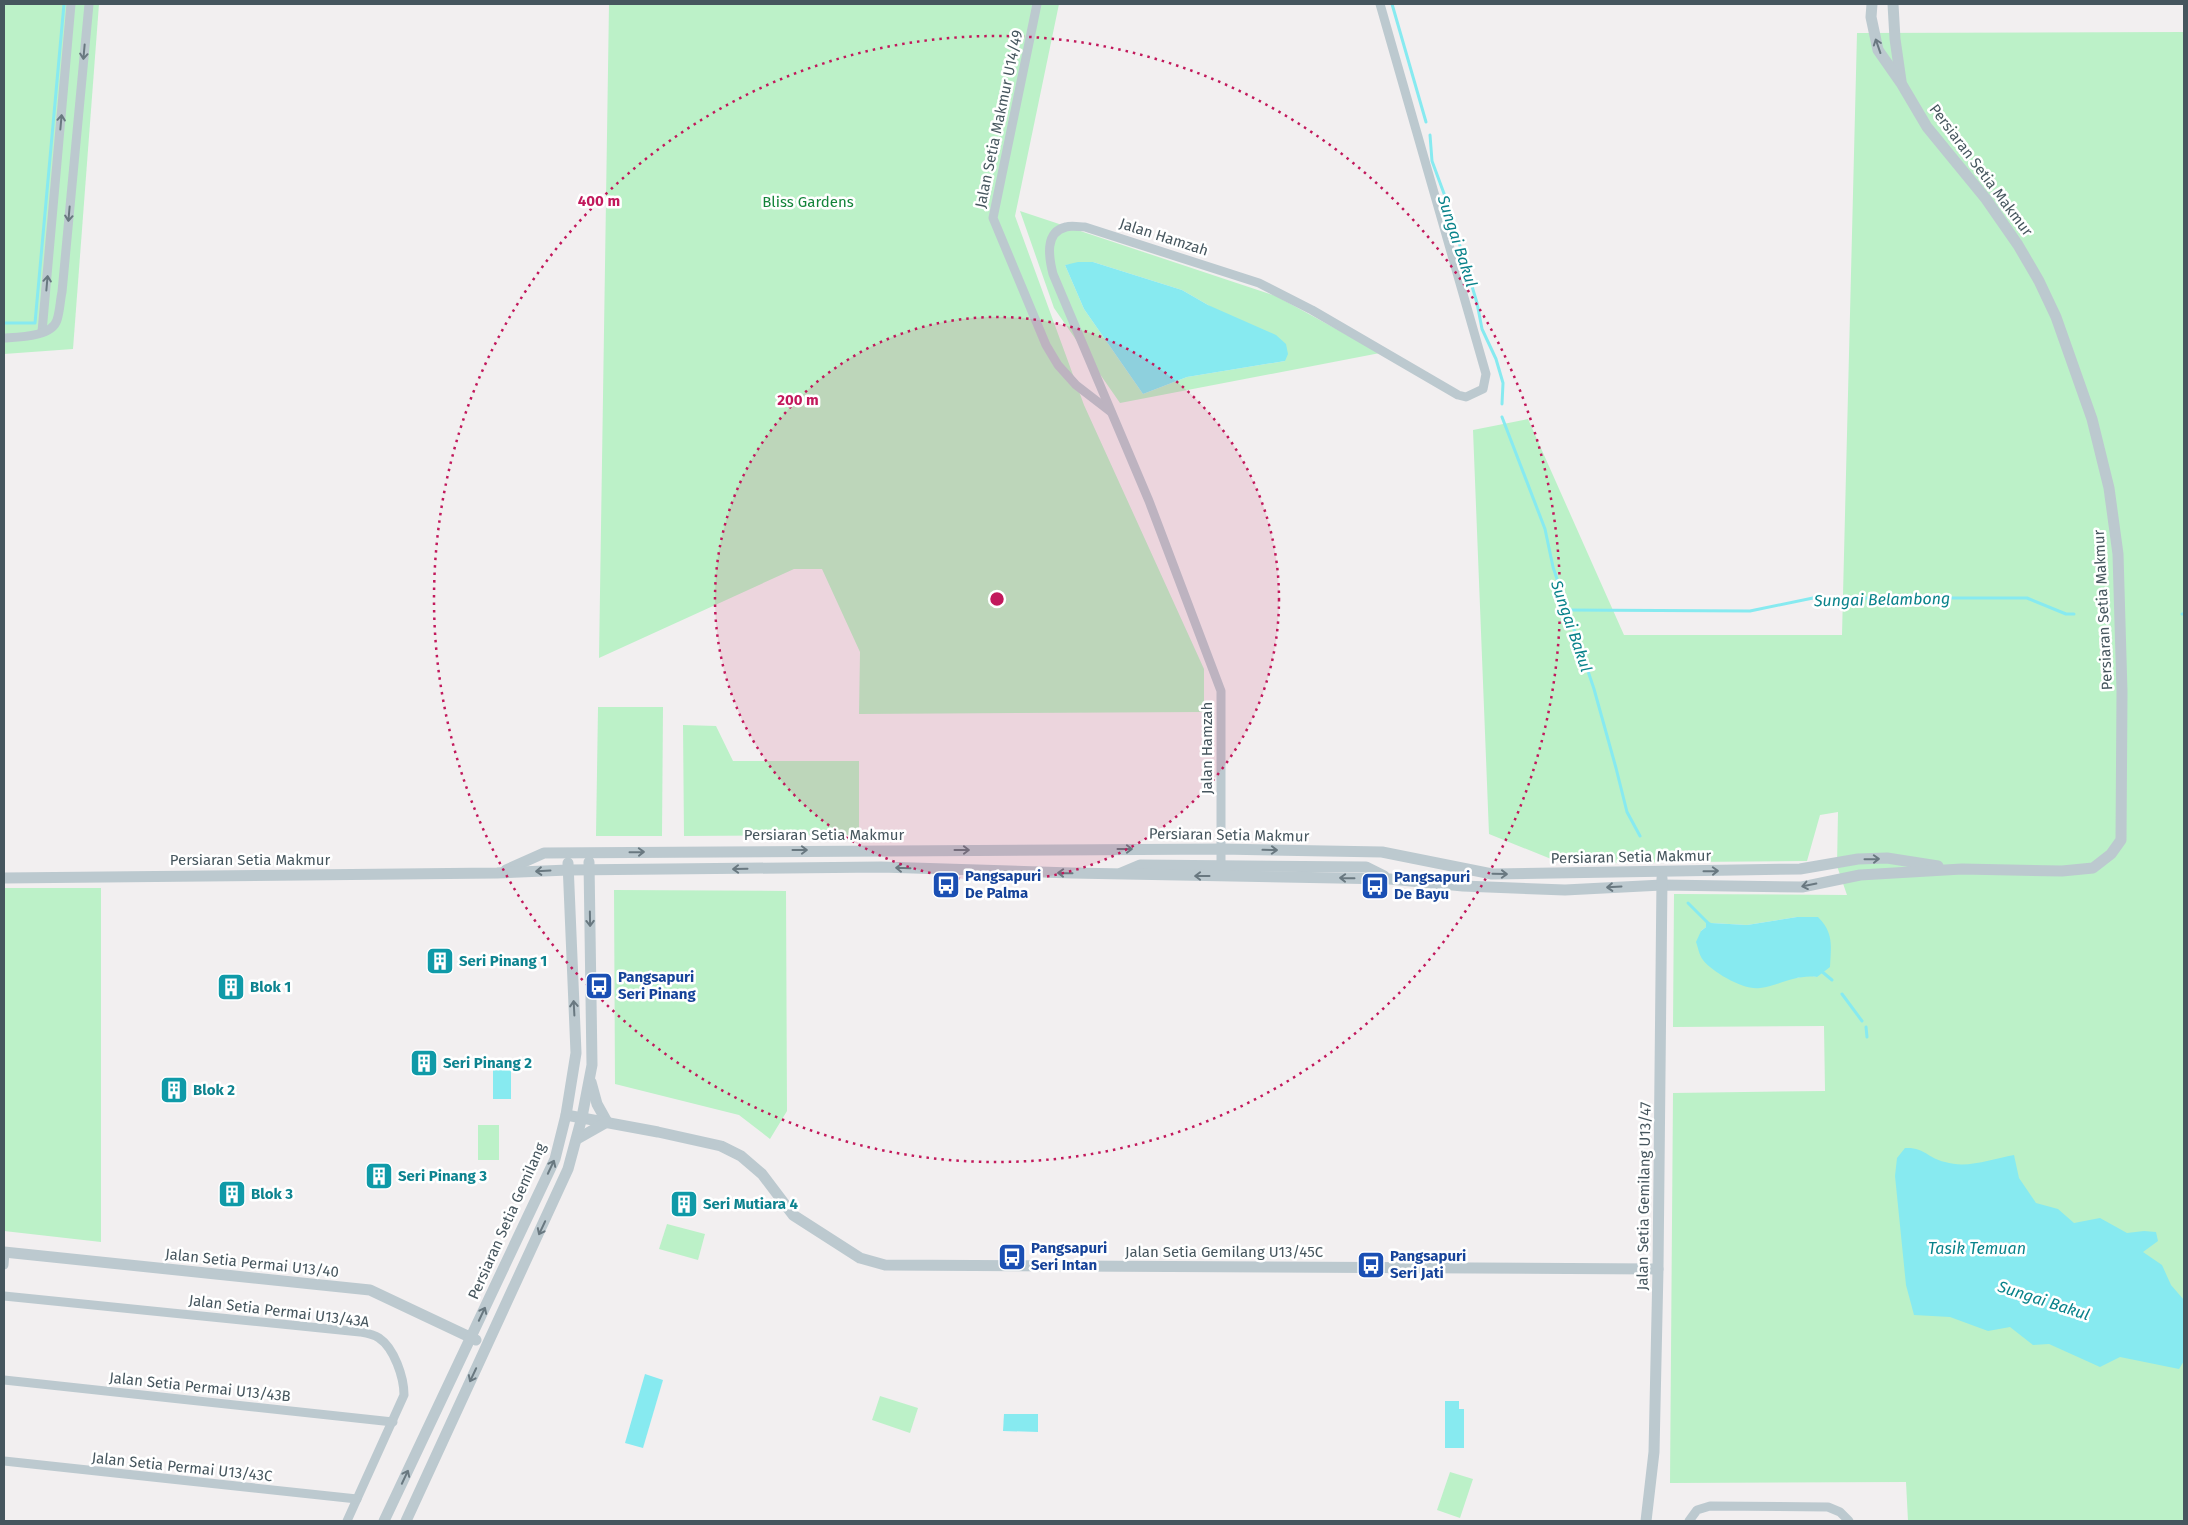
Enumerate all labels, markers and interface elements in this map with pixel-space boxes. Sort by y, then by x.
street label: Jalan Setia Makmur U14/49 [971,28,1027,210]
one-way arrow [1873,39,1882,54]
one-way arrow [80,44,89,60]
street label: Persiaran Setia Makmur [1925,100,2037,240]
one-way arrow [56,114,66,130]
text: 400 m [578,192,620,210]
water label: Sungai Bakul [1433,192,1481,289]
park label: Bliss Gardens [762,193,854,211]
one-way arrow [65,206,74,222]
street label: Jalan Hamzah [1117,214,1211,260]
one-way arrow [42,276,52,292]
text: 200 m [777,391,819,409]
street label: Persiaran Setia Makmur [2090,529,2116,691]
water label: Sungai Bakul [1547,577,1596,674]
water label: Sungai Belambong [1813,589,1950,610]
centre of rings [988,590,1006,608]
street label: Jalan Hamzah [1198,702,1216,794]
street label: Persiaran Setia Makmur [1149,825,1310,845]
street label: Persiaran Setia Makmur [744,826,905,844]
one-way arrow [1116,844,1132,854]
one-way arrow [791,845,807,855]
one-way arrow [954,845,970,855]
one-way arrow [1261,845,1277,855]
one-way arrow [628,847,645,857]
street label: Persiaran Setia Makmur [1551,847,1712,867]
street label: Persiaran Setia Makmur [170,851,331,869]
one-way arrow [1864,854,1880,863]
one-way arrow [895,863,911,873]
one-way arrow [732,864,748,874]
one-way arrow [535,866,551,875]
one-way arrow [1702,866,1718,875]
place label: Pangsapuri De Palma [965,867,1041,902]
place label: Pangsapuri De Bayu [1394,868,1470,903]
one-way arrow [1057,869,1073,878]
one-way arrow [1492,869,1508,879]
bus stop icon: Pangsapuri De Palma [931,870,961,900]
one-way arrow [1194,871,1210,881]
bus stop icon: Pangsapuri De Bayu [1360,871,1390,901]
one-way arrow [1339,873,1355,883]
one-way arrow [1801,881,1817,891]
one-way arrow [1606,882,1622,892]
one-way arrow [585,910,595,926]
building icon: Seri Pinang 1 [425,946,455,976]
place label: Seri Pinang 1 [459,952,547,970]
place label: Pangsapuri Seri Pinang [618,968,696,1003]
bus stop icon: Pangsapuri Seri Pinang [584,971,614,1001]
building icon: Blok 1 [216,972,246,1002]
place label: Blok 1 [250,978,291,996]
one-way arrow [570,1000,579,1016]
building icon: Seri Pinang 2 [409,1048,439,1078]
place label: Seri Pinang 2 [443,1054,532,1072]
building icon: Blok 2 [159,1075,189,1105]
place label: Blok 2 [193,1081,235,1099]
street label: Jalan Setia Gemilang U13/47 [1633,1101,1655,1290]
street label: Persiaran Setia Gemilang [464,1140,550,1302]
one-way arrow [546,1160,556,1175]
building icon: Seri Pinang 3 [364,1161,394,1191]
place label: Seri Pinang 3 [398,1167,487,1185]
building icon: Blok 3 [217,1179,247,1209]
place label: Blok 3 [251,1185,293,1203]
building icon: Seri Mutiara 4 [669,1189,699,1219]
place label: Seri Mutiara 4 [703,1195,799,1213]
one-way arrow [537,1221,547,1236]
place label: Pangsapuri Seri Intan [1031,1239,1107,1274]
water label: Tasik Temuan [1928,1239,2026,1258]
bus stop icon: Pangsapuri Seri Intan [997,1242,1027,1272]
street label: Jalan Setia Gemilang U13/45C [1125,1243,1324,1261]
street label: Jalan Setia Permai U13/40 [164,1245,340,1281]
place label: Pangsapuri Seri Jati [1390,1247,1466,1282]
bus stop icon: Pangsapuri Seri Jati [1356,1250,1386,1280]
water label: Sungai Bakul [1995,1276,2092,1324]
street label: Jalan Setia Permai U13/43A [188,1291,371,1331]
one-way arrow [477,1307,487,1322]
one-way arrow [467,1367,477,1382]
street label: Jalan Setia Permai U13/43B [108,1369,292,1405]
street label: Jalan Setia Permai U13/43C [91,1449,274,1486]
one-way arrow [401,1470,410,1485]

